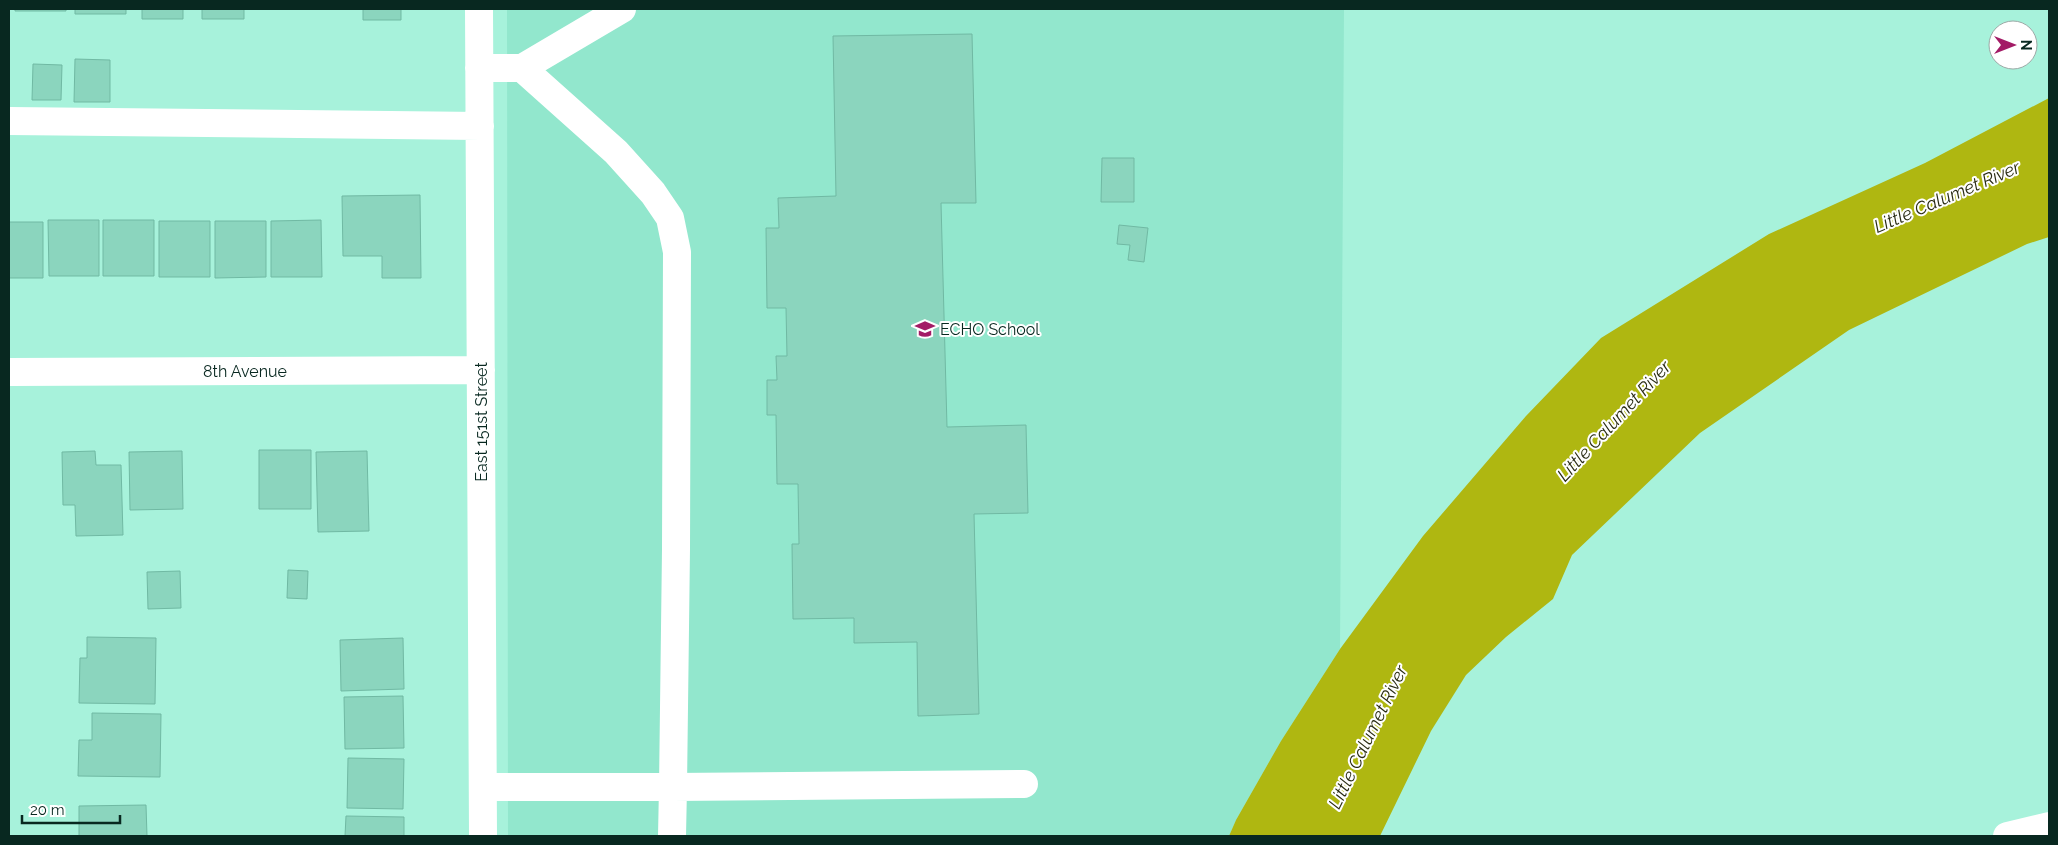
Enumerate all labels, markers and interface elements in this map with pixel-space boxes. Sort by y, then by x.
north arrow [1988,20,2038,70]
text: N [2018,40,2034,50]
water label: Little Calumet River [1870,156,2024,237]
school or university icon: ECHO School [914,318,936,340]
place label: ECHO School [940,320,1040,339]
water label: Little Calumet River [1552,356,1675,485]
street label: 8th Avenue [203,362,287,381]
street label: East 151st Street [472,362,491,482]
water label: Little Calumet River [1324,661,1412,812]
scale bar [22,792,120,824]
text: 20 m [30,801,65,819]

